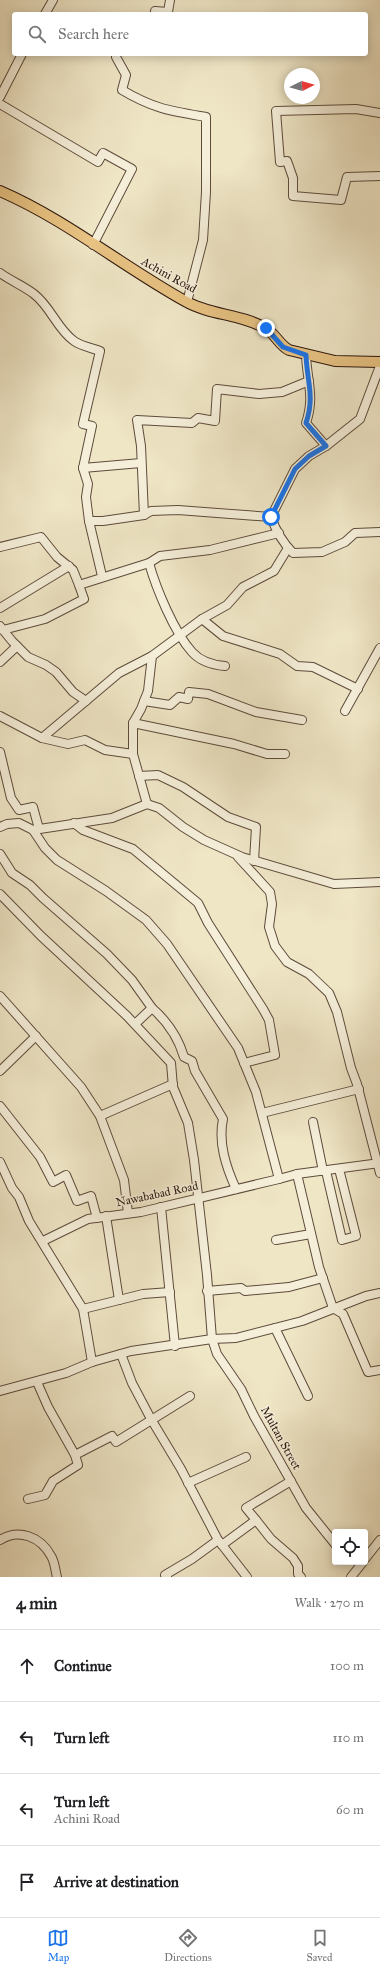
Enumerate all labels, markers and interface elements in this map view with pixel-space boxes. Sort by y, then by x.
search box [12,12,368,56]
icon: search [26,23,48,45]
text: Search here [58,25,129,43]
north arrow [284,68,320,104]
street label: Achini Road [138,254,199,296]
route end [257,319,275,337]
route start [262,508,280,526]
street label: Nawababad Road [115,1178,199,1210]
street label: Multan Street [258,1404,304,1473]
map controls [332,1529,368,1565]
button: locate [332,1529,368,1565]
text: 4 min [16,1593,57,1614]
text: Walk · 270 m [295,1595,364,1611]
icon: ahead [16,1655,38,1677]
text: Continue [54,1657,112,1675]
text: 100 m [330,1658,364,1674]
icon: left [16,1727,38,1749]
text: Turn left [54,1729,110,1747]
text: 110 m [332,1730,364,1746]
text: Turn left [54,1793,110,1811]
icon: left [16,1799,38,1821]
text: 60 m [336,1802,364,1818]
text: Achini Road [54,1811,120,1827]
icon: arrive [16,1871,38,1893]
text: Arrive at destination [54,1873,179,1891]
tab: Map [47,1927,69,1964]
tab: Directions [164,1927,212,1964]
tab: Saved [306,1927,333,1964]

